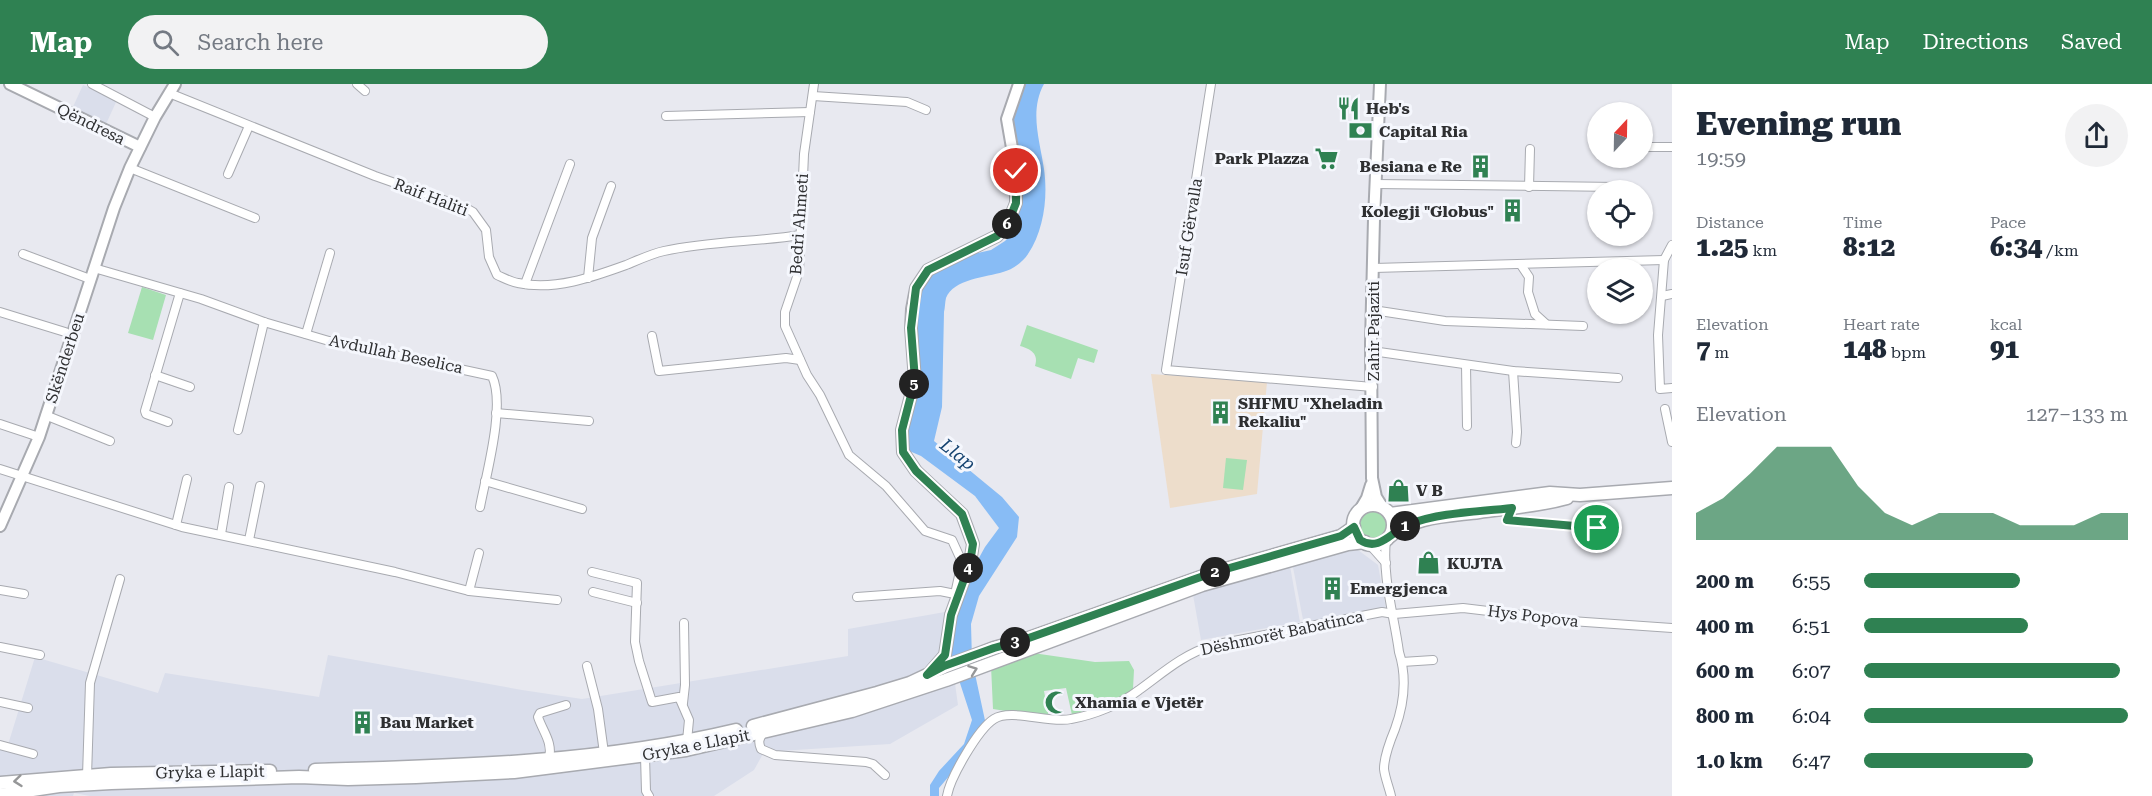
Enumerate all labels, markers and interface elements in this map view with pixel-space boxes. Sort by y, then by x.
search box [128,15,548,69]
text: Map [30,26,92,59]
icon: search [149,26,182,59]
text: Search here [197,30,323,55]
text: Map [1845,30,1889,54]
text: Directions [1922,30,2028,54]
text: Saved [2061,30,2122,54]
restaurant icon: Heb's [1335,95,1361,121]
street label: Qëndresa [54,99,129,149]
place label: Heb's [1366,99,1410,118]
north arrow [1587,102,1653,168]
map controls [1587,102,1653,324]
text: Evening run [1696,104,1901,143]
button: share [2065,104,2128,167]
bank icon: Capital Ria [1348,118,1374,144]
place label: Capital Ria [1379,122,1468,141]
pin [990,145,1041,196]
supermarket icon: Park Plazza [1314,145,1340,171]
text: 19:59 [1696,146,1746,170]
place label: Park Plazza [1215,149,1310,168]
building icon: Besiana e Re [1467,153,1493,179]
icon: check [999,154,1032,187]
place label: Besiana e Re [1359,157,1462,176]
street label: Bedri Ahmeti [786,173,812,275]
street label: Raif Haliti [391,174,471,220]
street label: Isuf Gërvalla [1172,177,1206,277]
button: locate [1587,180,1653,246]
building icon: Kolegji "Globus" [1499,198,1525,224]
place label: Kolegji "Globus" [1361,202,1494,221]
pin: 6 [992,209,1022,239]
text: Distance [1696,213,1764,232]
text: Time [1843,213,1882,232]
text: Pace [1990,213,2026,232]
text: 6 [1003,214,1011,233]
text: 1.25 [1696,232,1748,262]
text: 8:12 [1843,232,1895,262]
text: 6:34 [1990,232,2042,262]
text: km [1748,241,1777,260]
text: /km [2042,241,2079,260]
button: layers [1587,258,1653,324]
street label: Zahir Pajaziti [1364,281,1383,381]
street label: Skënderbeu [42,311,88,405]
text: Elevation [1696,315,1769,334]
text: Heart rate [1843,315,1920,334]
text: kcal [1990,315,2022,334]
street label: Avdullah Beselica [327,331,465,378]
text: 7 [1696,334,1711,364]
text: 148 [1843,334,1887,364]
text: 91 [1990,334,2019,364]
text: m [1711,343,1729,362]
text: bpm [1887,343,1926,362]
pin: 5 [899,369,929,399]
text: 5 [910,374,918,393]
place label: SHFMU "Xheladin Rekaliu" [1238,394,1383,431]
building icon: SHFMU "Xheladin Rekaliu" [1207,399,1233,425]
text: Elevation [1696,402,1787,426]
text: 127–133 m [2025,402,2128,426]
water label: Llap [936,433,980,474]
shop icon: V B [1385,477,1411,503]
place label: V B [1416,481,1443,500]
pin [1571,502,1622,553]
pin: 1 [1390,511,1420,541]
icon: arrive [1580,511,1613,544]
text: 1 [1401,516,1409,535]
shop icon: KUJTA [1416,550,1442,576]
pin: 4 [953,553,983,583]
place label: KUJTA [1447,554,1503,573]
pin: 2 [1200,557,1230,587]
text: 4 [964,558,972,577]
text: 2 [1211,562,1219,581]
text: 200 m [1696,569,1754,593]
text: 6:55 [1792,569,1831,593]
building icon: Emergjenca [1319,575,1345,601]
place label: Emergjenca [1350,579,1448,598]
street label: Hys Popova [1486,601,1580,631]
street label: Dëshmorët Babatinca [1199,606,1365,660]
text: 400 m [1696,614,1754,638]
text: 6:51 [1792,614,1831,638]
pin: 3 [1000,627,1030,657]
text: 3 [1011,632,1019,651]
text: 600 m [1696,659,1754,683]
text: 6:07 [1792,659,1831,683]
one-way arrow [967,665,978,678]
mosque icon: Xhamia e Vjetër [1044,689,1070,715]
place label: Xhamia e Vjetër [1075,693,1203,712]
text: 800 m [1696,704,1754,728]
text: 6:04 [1792,704,1831,728]
building icon: Bau Market [349,709,375,735]
place label: Bau Market [380,713,474,732]
street label: Gryka e Llapit [641,725,751,765]
text: 1.0 km [1696,749,1763,773]
text: 6:47 [1792,749,1831,773]
street label: Gryka e Llapit [155,762,265,782]
one-way arrow [14,774,23,787]

